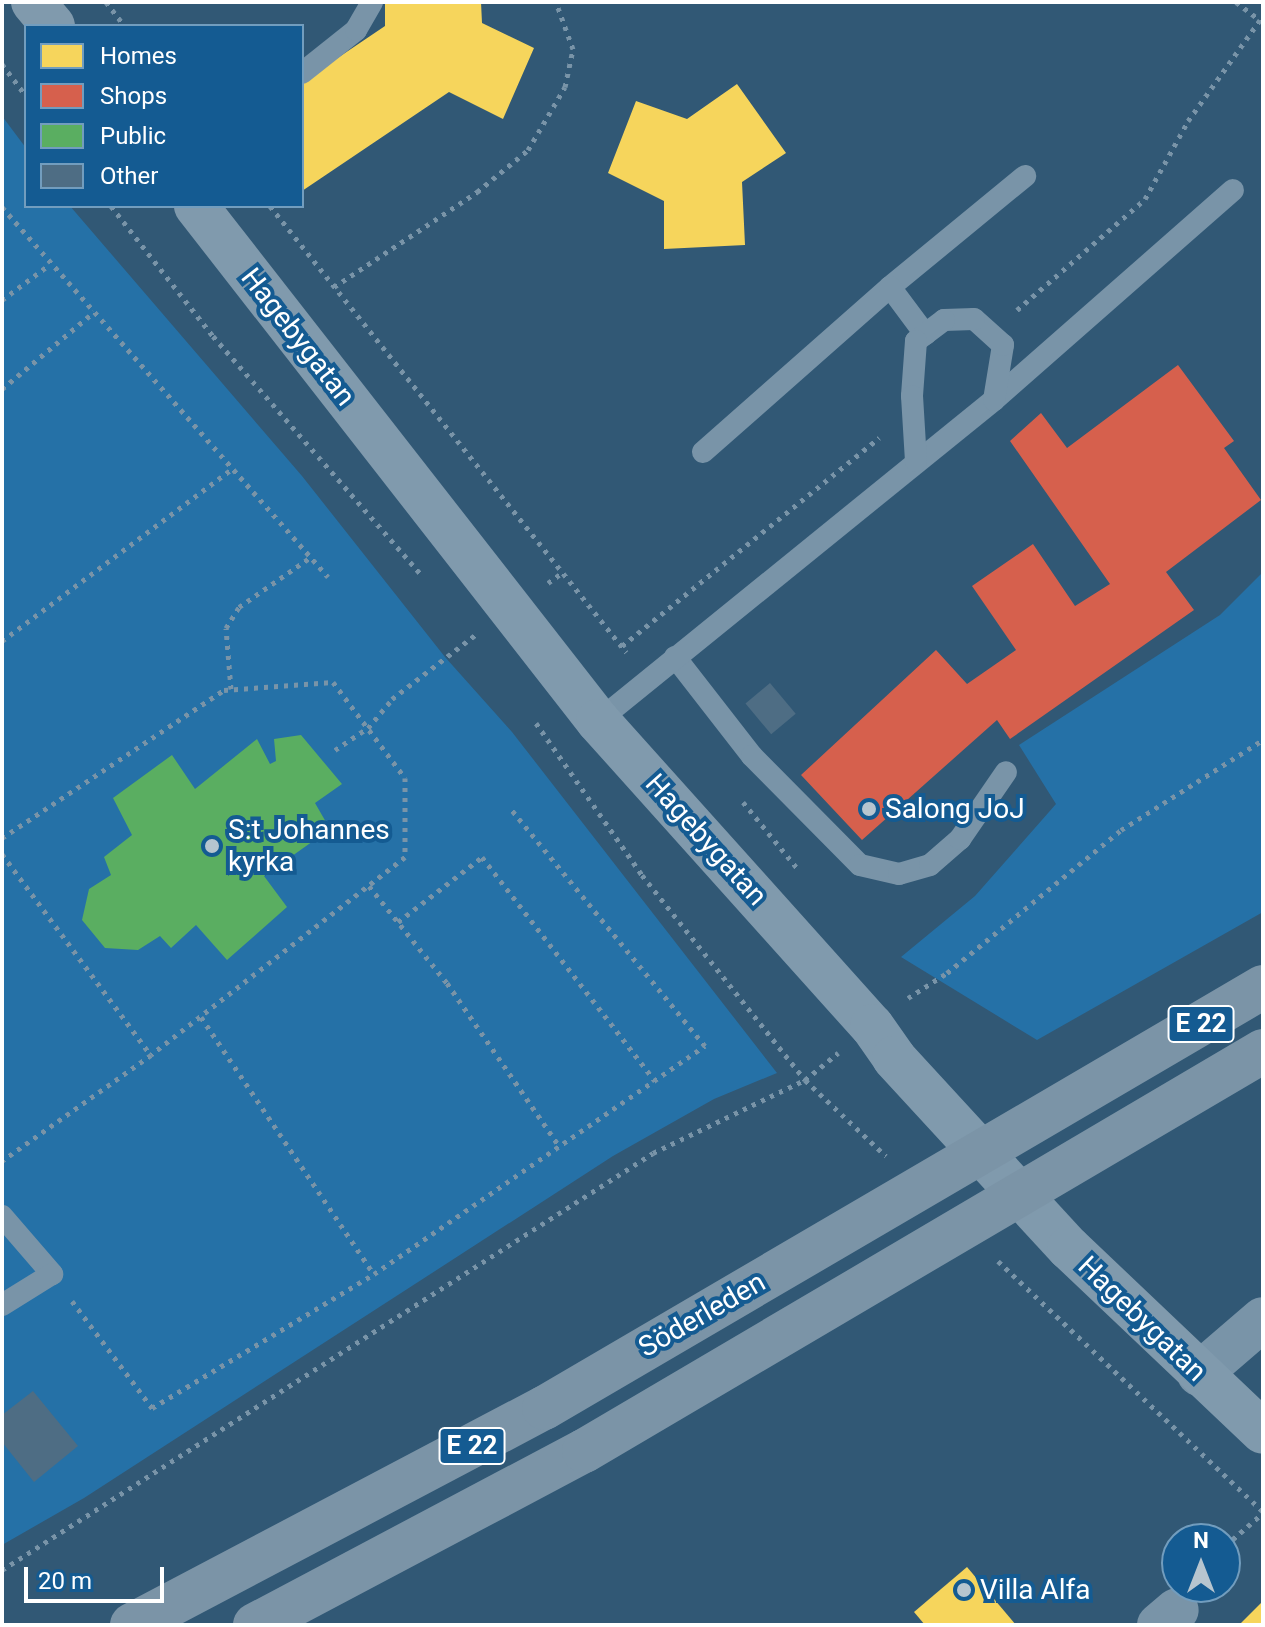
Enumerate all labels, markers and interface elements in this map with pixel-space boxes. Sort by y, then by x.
legend [24,24,304,208]
text: Homes [100,42,177,70]
text: Shops [100,82,167,110]
text: Public [100,122,166,150]
text: Other [100,162,158,190]
street label: Hagebygatan [234,262,362,412]
street label: Hagebygatan [638,767,774,913]
place label: Salong JoJ [885,792,1025,826]
marker: Salong JoJ [860,800,878,818]
place label: S:t Johannes kyrka [228,813,390,879]
marker: S:t Johannes kyrka [203,837,221,855]
road number: E 22 [1167,1002,1235,1046]
street label: Hagebygatan [1071,1250,1213,1388]
street label: Söderleden [633,1265,771,1365]
road number: E 22 [438,1424,506,1468]
north arrow [1161,1523,1241,1603]
text: N [1193,1528,1209,1553]
scale bar [28,1551,168,1601]
text: 20 m [38,1567,92,1595]
place label: Villa Alfa [980,1573,1090,1607]
marker: Villa Alfa [955,1581,973,1599]

